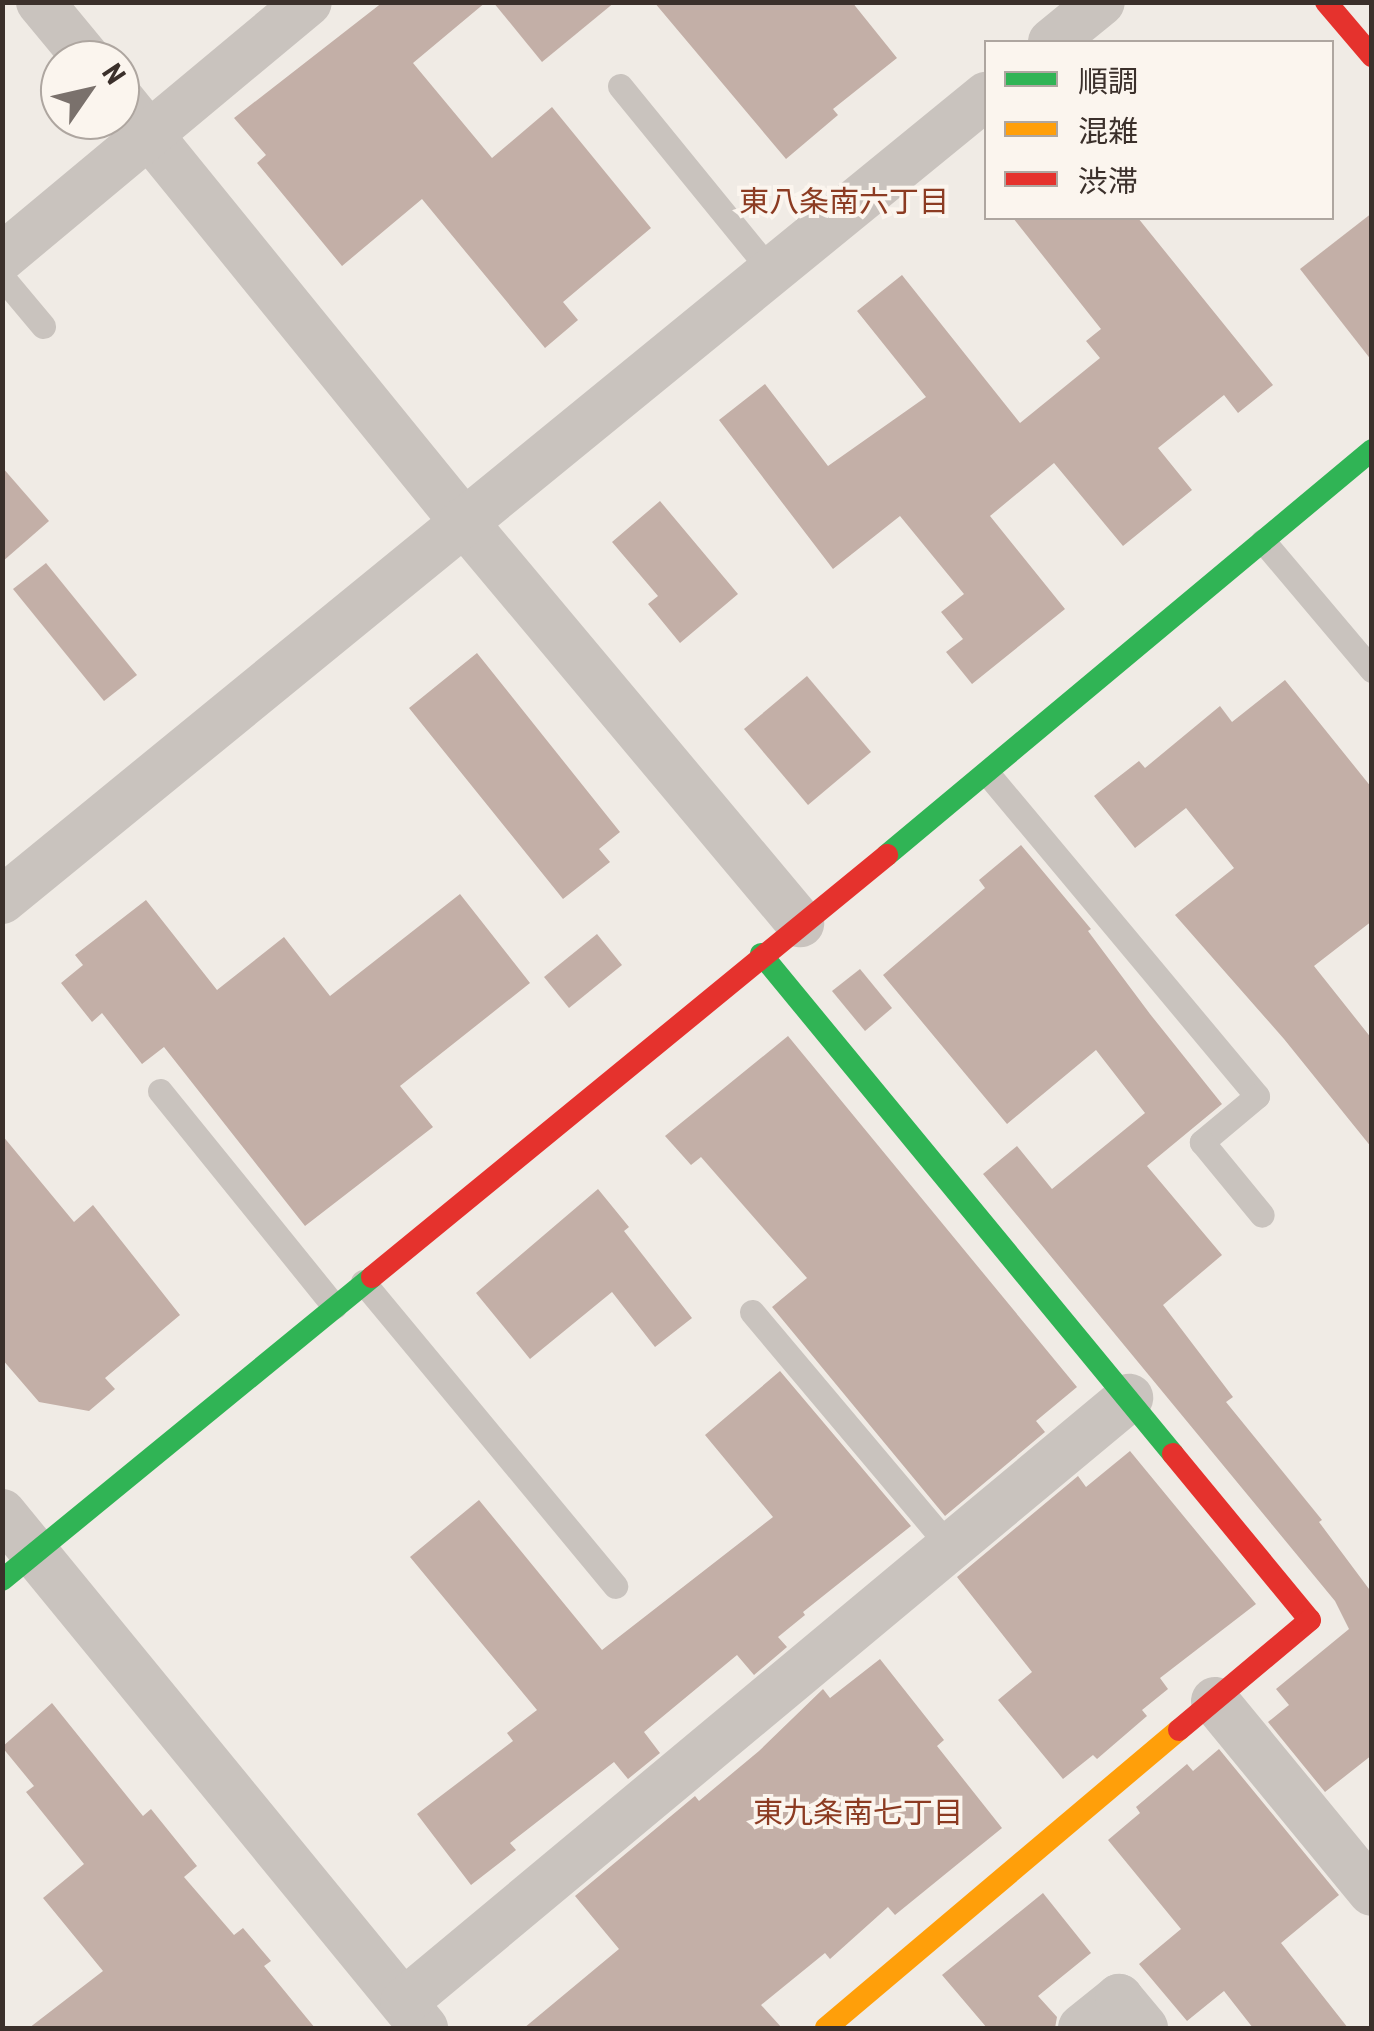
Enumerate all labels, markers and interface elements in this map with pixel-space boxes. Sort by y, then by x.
north arrow [40,40,140,140]
legend [984,40,1334,220]
text: N [95,58,132,90]
text: 順調 [1078,64,1138,99]
text: 混雑 [1078,114,1138,149]
text: 渋滞 [1078,164,1138,199]
district label: 東八条南六丁目 [739,184,949,220]
district label: 東九条南七丁目 [753,1795,963,1831]

